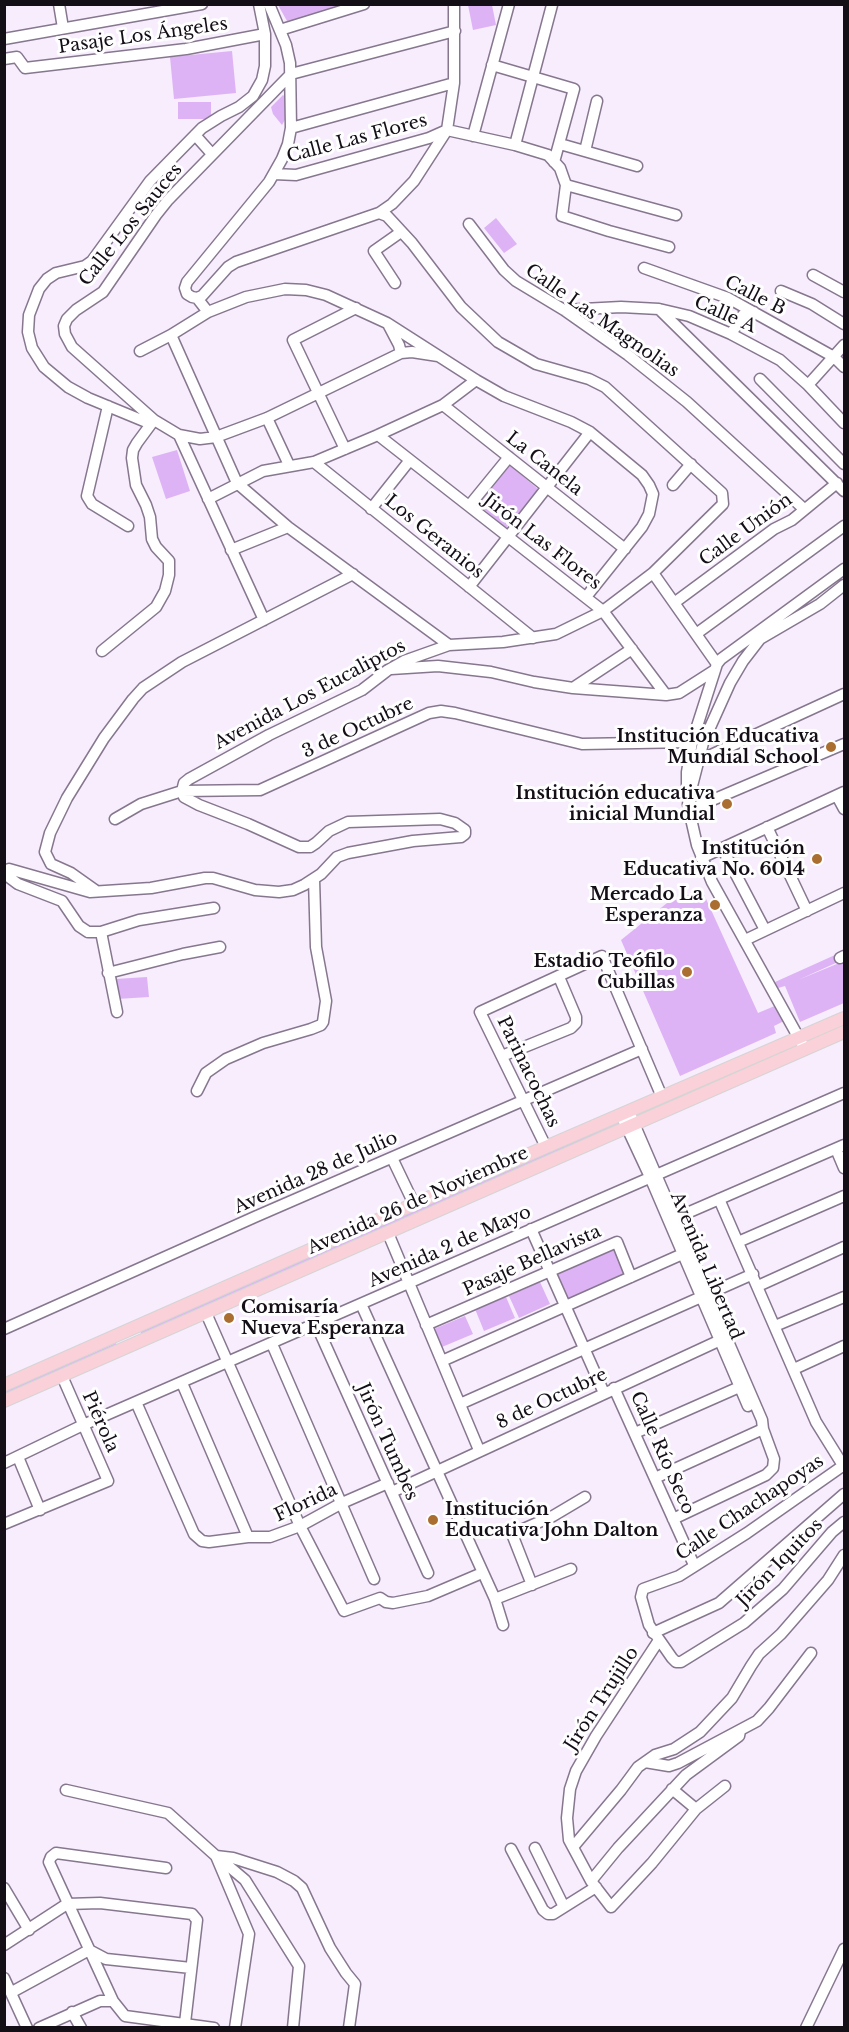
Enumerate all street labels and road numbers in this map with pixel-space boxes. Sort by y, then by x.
street label: Pasaje Los Ángeles [57,13,229,59]
street label: Calle Las Flores [284,110,430,168]
street label: Calle Los Sauces [75,159,187,291]
street label: Calle Las Magnolias [521,260,683,382]
street label: Calle B [721,272,789,320]
street label: Calle A [691,292,759,338]
street label: La Canela [501,427,587,501]
street label: Jirón Las Flores [479,489,605,595]
street label: Calle Unión [695,489,797,571]
street label: Los Geranios [380,490,488,584]
street label: Avenida Los Eucaliptos [211,635,409,755]
street label: 3 de Octubre [299,693,417,763]
street label: Parinacochas [492,1013,564,1131]
street label: Avenida 28 de Julio [231,1127,401,1219]
street label: Avenida 26 de Noviembre [304,1142,532,1260]
street label: Avenida Libertad [665,1189,747,1343]
street label: Avenida 2 de Mayo [365,1201,535,1293]
street label: Pasaje Bellavista [460,1221,604,1301]
street label: 8 de Octubre [493,1364,611,1434]
street label: Jirón Tumbes [352,1380,422,1504]
street label: Piérola [77,1388,123,1456]
street label: Calle Río Seco [625,1388,699,1518]
street label: Calle Chachapoyas [672,1451,828,1565]
street label: Florida [271,1479,341,1527]
street label: Jirón Iquitos [732,1514,828,1612]
street label: Jirón Trujillo [560,1643,644,1755]

